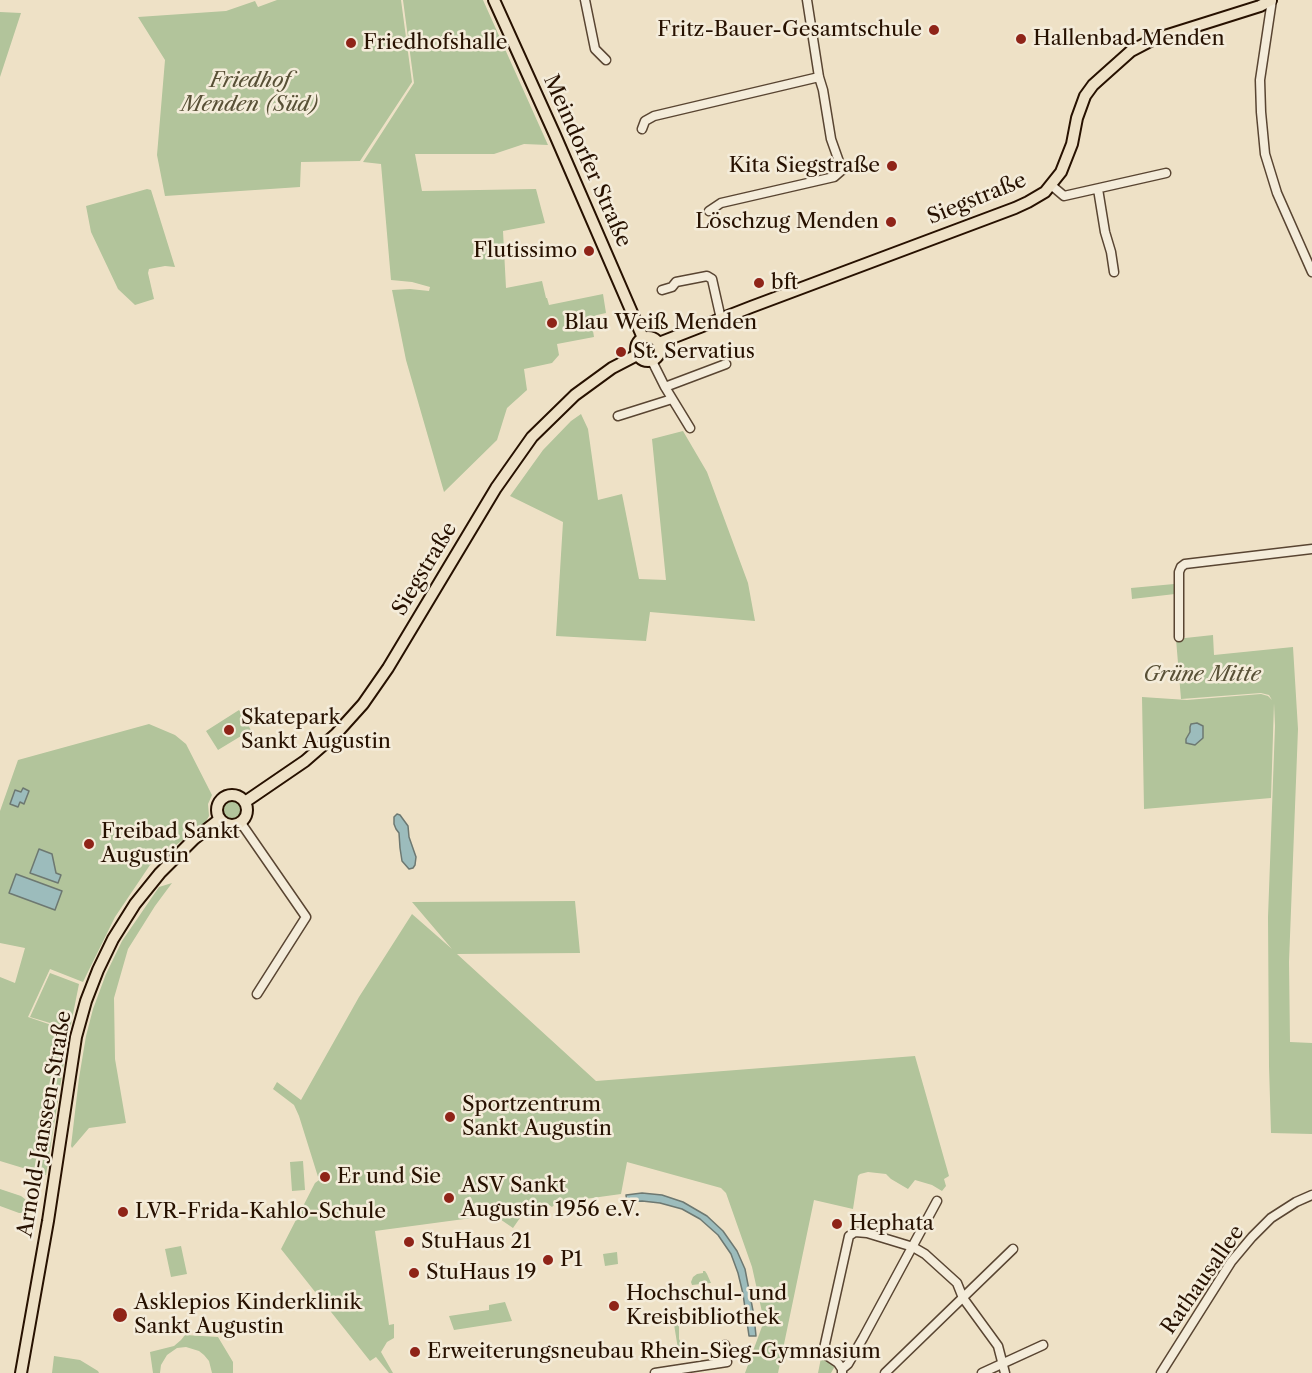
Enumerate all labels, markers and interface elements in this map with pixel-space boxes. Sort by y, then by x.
place label: Fritz-Bauer-Gesamtschule [657,17,922,43]
marker: Fritz-Bauer-Gesamtschule [927,23,941,37]
place label: Hallenbad Menden [1033,26,1225,52]
place label: Friedhofshalle [363,30,507,56]
marker: Hallenbad Menden [1014,32,1028,46]
marker: Friedhofshalle [344,36,358,50]
park label: Friedhof Menden (Süd) [181,68,319,118]
street label: Meindorfer Straße [538,71,636,251]
place label: Kita Siegstraße [729,153,880,179]
marker: Kita Siegstraße [885,159,899,173]
street label: Siegstraße [924,168,1030,230]
place label: Löschzug Menden [695,209,879,235]
marker: Löschzug Menden [884,215,898,229]
place label: Flutissimo [473,238,577,264]
marker: Flutissimo [582,244,596,258]
place label: bft [771,270,798,296]
marker: bft [752,276,766,290]
place label: Blau Weiß Menden [564,310,757,336]
marker: Blau Weiß Menden [545,316,559,330]
place label: St. Servatius [633,339,755,365]
marker: St. Servatius [614,345,628,359]
street label: Siegstraße [387,518,463,620]
park label: Grüne Mitte [1143,662,1261,688]
place label: Skatepark Sankt Augustin [241,705,391,755]
marker: Skatepark Sankt Augustin [222,723,236,737]
place label: Freibad Sankt Augustin [101,819,240,869]
marker: Freibad Sankt Augustin [82,837,96,851]
street label: Arnold-Janssen-Straße [13,1009,77,1239]
place label: Sportzentrum Sankt Augustin [462,1092,612,1142]
marker: Sportzentrum Sankt Augustin [443,1110,457,1124]
place label: Er und Sie [337,1164,441,1190]
marker: Er und Sie [318,1170,332,1184]
place label: ASV Sankt Augustin 1956 e.V. [461,1173,640,1223]
marker: ASV Sankt Augustin 1956 e.V. [442,1191,456,1205]
place label: LVR-Frida-Kahlo-Schule [135,1199,386,1225]
marker: LVR-Frida-Kahlo-Schule [116,1205,130,1219]
place label: Hephata [849,1211,934,1237]
marker: Hephata [830,1217,844,1231]
street label: Rathausallee [1156,1221,1250,1339]
place label: StuHaus 21 [421,1229,531,1255]
marker: StuHaus 21 [402,1235,416,1249]
place label: P1 [560,1247,583,1273]
marker: P1 [541,1253,555,1267]
place label: StuHaus 19 [426,1260,537,1286]
marker: StuHaus 19 [407,1266,421,1280]
place label: Hochschul- und Kreisbibliothek [626,1281,787,1331]
place label: Asklepios Kinderklinik Sankt Augustin [134,1290,362,1340]
marker: Hochschul- und Kreisbibliothek [607,1299,621,1313]
marker: Asklepios Kinderklinik Sankt Augustin [111,1306,129,1324]
place label: Erweiterungsneubau Rhein-Sieg-Gymnasium [427,1339,881,1365]
marker: Erweiterungsneubau Rhein-Sieg-Gymnasium [408,1345,422,1359]

